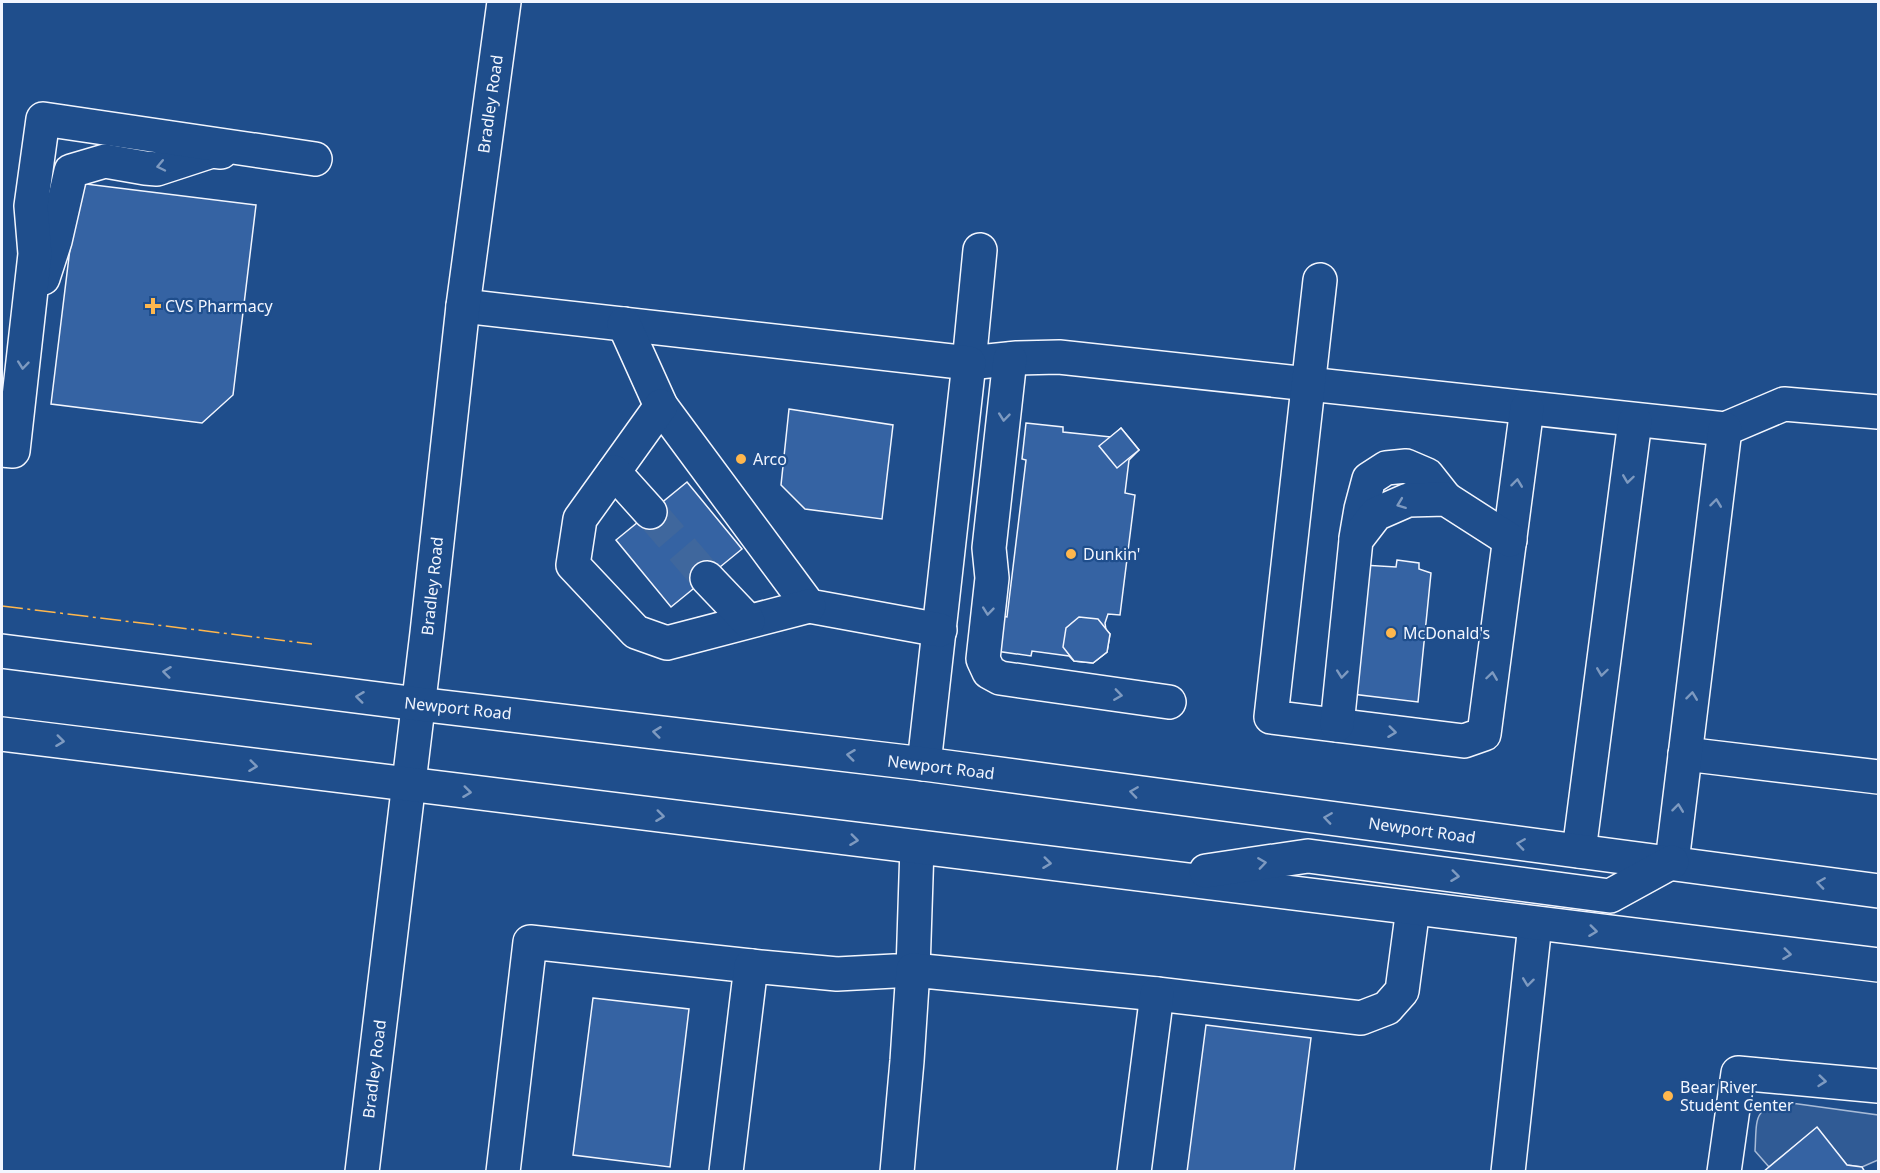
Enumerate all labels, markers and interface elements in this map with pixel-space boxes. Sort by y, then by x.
street label: Bradley Road [472,53,508,155]
one-way arrow [156,159,166,172]
place label: CVS Pharmacy [165,295,273,317]
marker: CVS Pharmacy [146,299,160,313]
one-way arrow [17,360,30,369]
one-way arrow [998,412,1011,421]
place label: Arco [753,448,787,470]
marker: Arco [734,452,748,466]
one-way arrow [1622,474,1634,483]
one-way arrow [1511,478,1523,488]
one-way arrow [1396,496,1407,509]
one-way arrow [1710,498,1722,507]
street label: Bradley Road [416,536,448,636]
place label: Dunkin' [1083,543,1140,565]
marker: Dunkin' [1064,547,1078,561]
one-way arrow [982,606,995,615]
place label: McDonald's [1403,622,1490,644]
marker: McDonald's [1384,626,1398,640]
one-way arrow [162,666,171,679]
one-way arrow [1596,667,1609,677]
one-way arrow [1336,669,1349,679]
one-way arrow [1485,672,1498,681]
one-way arrow [1114,688,1123,700]
one-way arrow [355,691,365,703]
street label: Newport Road [403,691,513,725]
one-way arrow [1685,692,1698,701]
one-way arrow [1387,725,1396,737]
one-way arrow [653,726,662,738]
one-way arrow [55,735,64,747]
one-way arrow [846,750,855,762]
street label: Newport Road [886,750,996,784]
one-way arrow [248,759,258,771]
one-way arrow [462,785,471,798]
one-way arrow [1130,786,1139,799]
one-way arrow [1672,804,1684,813]
one-way arrow [656,809,665,822]
one-way arrow [1323,812,1332,824]
street label: Newport Road [1367,812,1477,848]
one-way arrow [849,833,858,845]
one-way arrow [1516,838,1525,850]
one-way arrow [1043,857,1052,869]
one-way arrow [1258,858,1267,870]
one-way arrow [1451,869,1460,881]
one-way arrow [1816,877,1825,889]
one-way arrow [1589,924,1598,936]
one-way arrow [1782,947,1791,960]
one-way arrow [1523,977,1535,986]
street label: Bradley Road [357,1018,391,1120]
one-way arrow [1818,1074,1827,1087]
place label: Bear River Student Center [1680,1076,1794,1116]
marker: Bear River Student Center [1661,1089,1675,1103]

